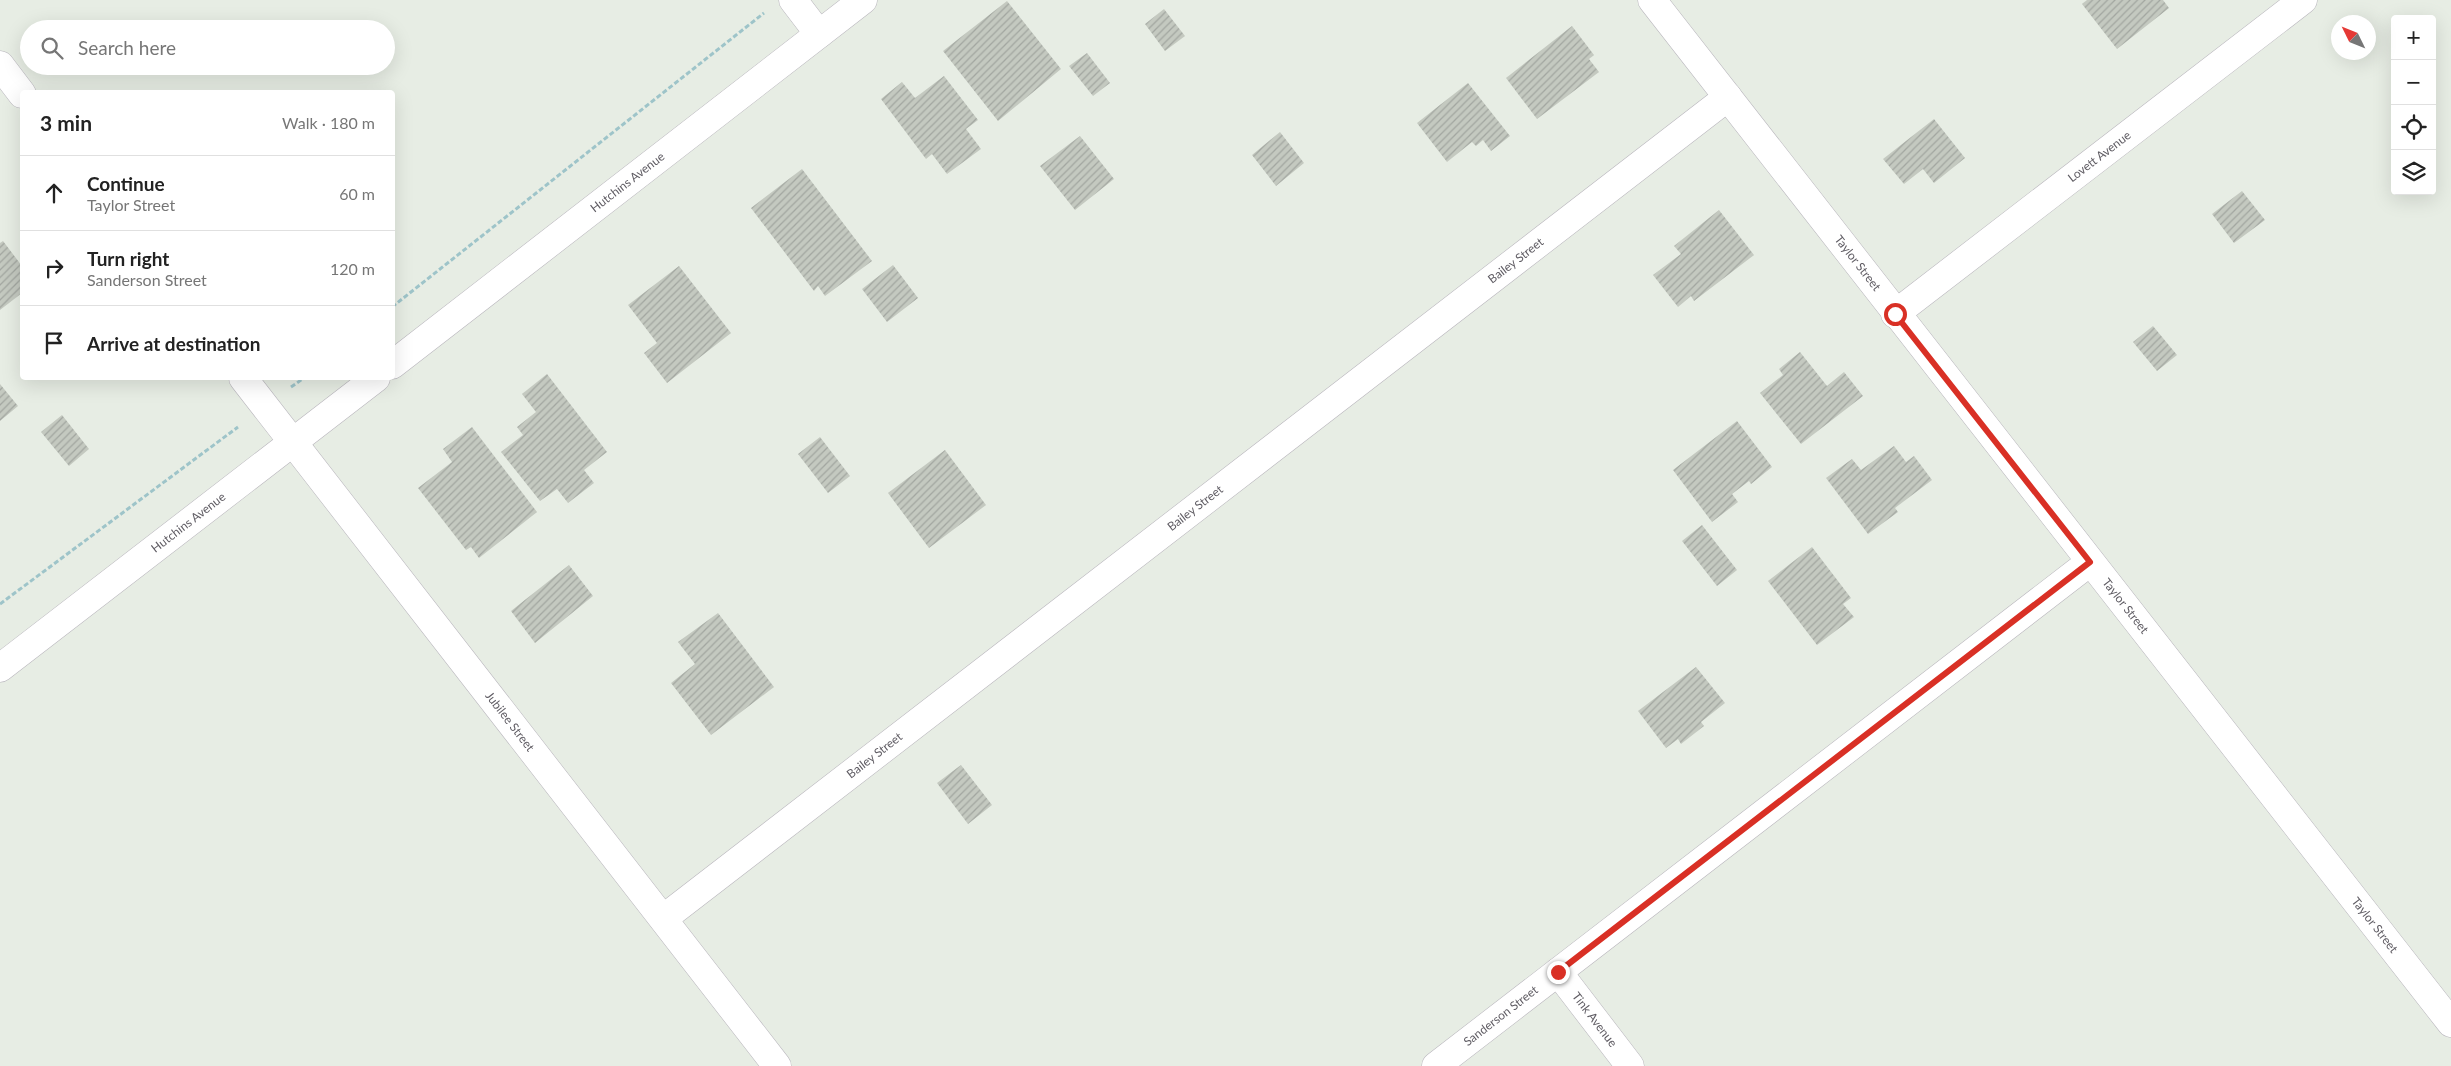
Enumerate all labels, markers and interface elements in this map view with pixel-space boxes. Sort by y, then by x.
north arrow [2331,15,2376,60]
map controls [2391,15,2436,195]
button: + [2391,15,2436,60]
search box [20,20,395,75]
icon: search [38,34,66,62]
text: Search here [78,36,176,59]
button: − [2391,60,2436,105]
button: locate [2391,105,2436,150]
text: 3 min [40,110,92,135]
text: Walk · 180 m [282,113,375,132]
street label: Lovett Avenue [2065,127,2134,185]
street label: Hutchins Avenue [587,149,667,215]
button: layers [2391,150,2436,195]
text: Continue [87,172,165,195]
icon: ahead [40,179,68,207]
text: 60 m [339,184,375,203]
text: Taylor Street [87,195,175,214]
street label: Taylor Street [1832,232,1885,294]
street label: Bailey Street [1485,234,1547,286]
text: Turn right [87,247,169,270]
icon: right [40,254,68,282]
text: 120 m [330,259,375,278]
text: Sanderson Street [87,270,207,289]
route start [1884,303,1907,326]
icon: arrive [40,329,68,357]
text: Arrive at destination [87,332,260,355]
street label: Bailey Street [1164,481,1226,534]
street label: Hutchins Avenue [148,489,228,556]
street label: Taylor Street [2099,575,2152,637]
street label: Jubilee Street [482,688,538,755]
street label: Bailey Street [844,729,906,781]
street label: Taylor Street [2349,894,2402,956]
route end [1547,961,1570,984]
street label: Sanderson Street [1460,982,1541,1049]
street label: Tink Avenue [1569,989,1621,1050]

